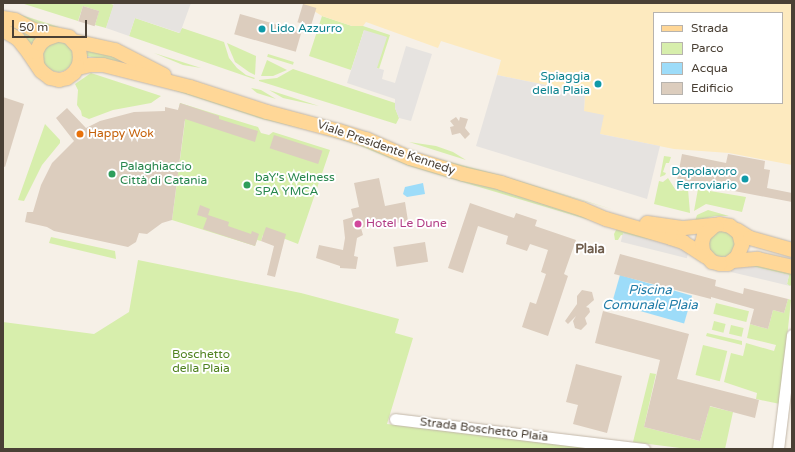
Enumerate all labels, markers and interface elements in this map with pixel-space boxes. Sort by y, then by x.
scale bar [14,12,89,38]
legend [653,12,783,104]
text: 50 m [19,20,48,34]
text: Strada [691,21,728,35]
place label: Lido Azzurro [270,22,342,36]
marker: Lido Azzurro [257,24,267,34]
text: Parco [691,41,724,55]
text: Acqua [691,61,728,75]
place label: Spiaggia della Plaia [532,70,590,98]
marker: Spiaggia della Plaia [593,79,603,89]
text: Edificio [691,81,733,95]
street label: Viale Presidente Kennedy [315,118,457,178]
place label: Happy Wok [88,127,154,141]
marker: Happy Wok [75,129,85,139]
place label: Palaghiaccio Città di Catania [120,160,207,188]
place label: Dopolavoro Ferroviario [671,165,737,193]
marker: Palaghiaccio Città di Catania [107,169,117,179]
place label: baY's Welness SPA YMCA [255,171,335,199]
marker: Dopolavoro Ferroviario [740,174,750,184]
marker: baY's Welness SPA YMCA [242,180,252,190]
place label: Hotel Le Dune [366,217,447,231]
marker: Hotel Le Dune [353,219,363,229]
district label: Plaia [575,241,605,257]
water label: Piscina Comunale Plaia [602,283,698,314]
park label: Boschetto della Plaia [172,348,230,376]
street label: Strada Boschetto Plaia [419,415,549,445]

